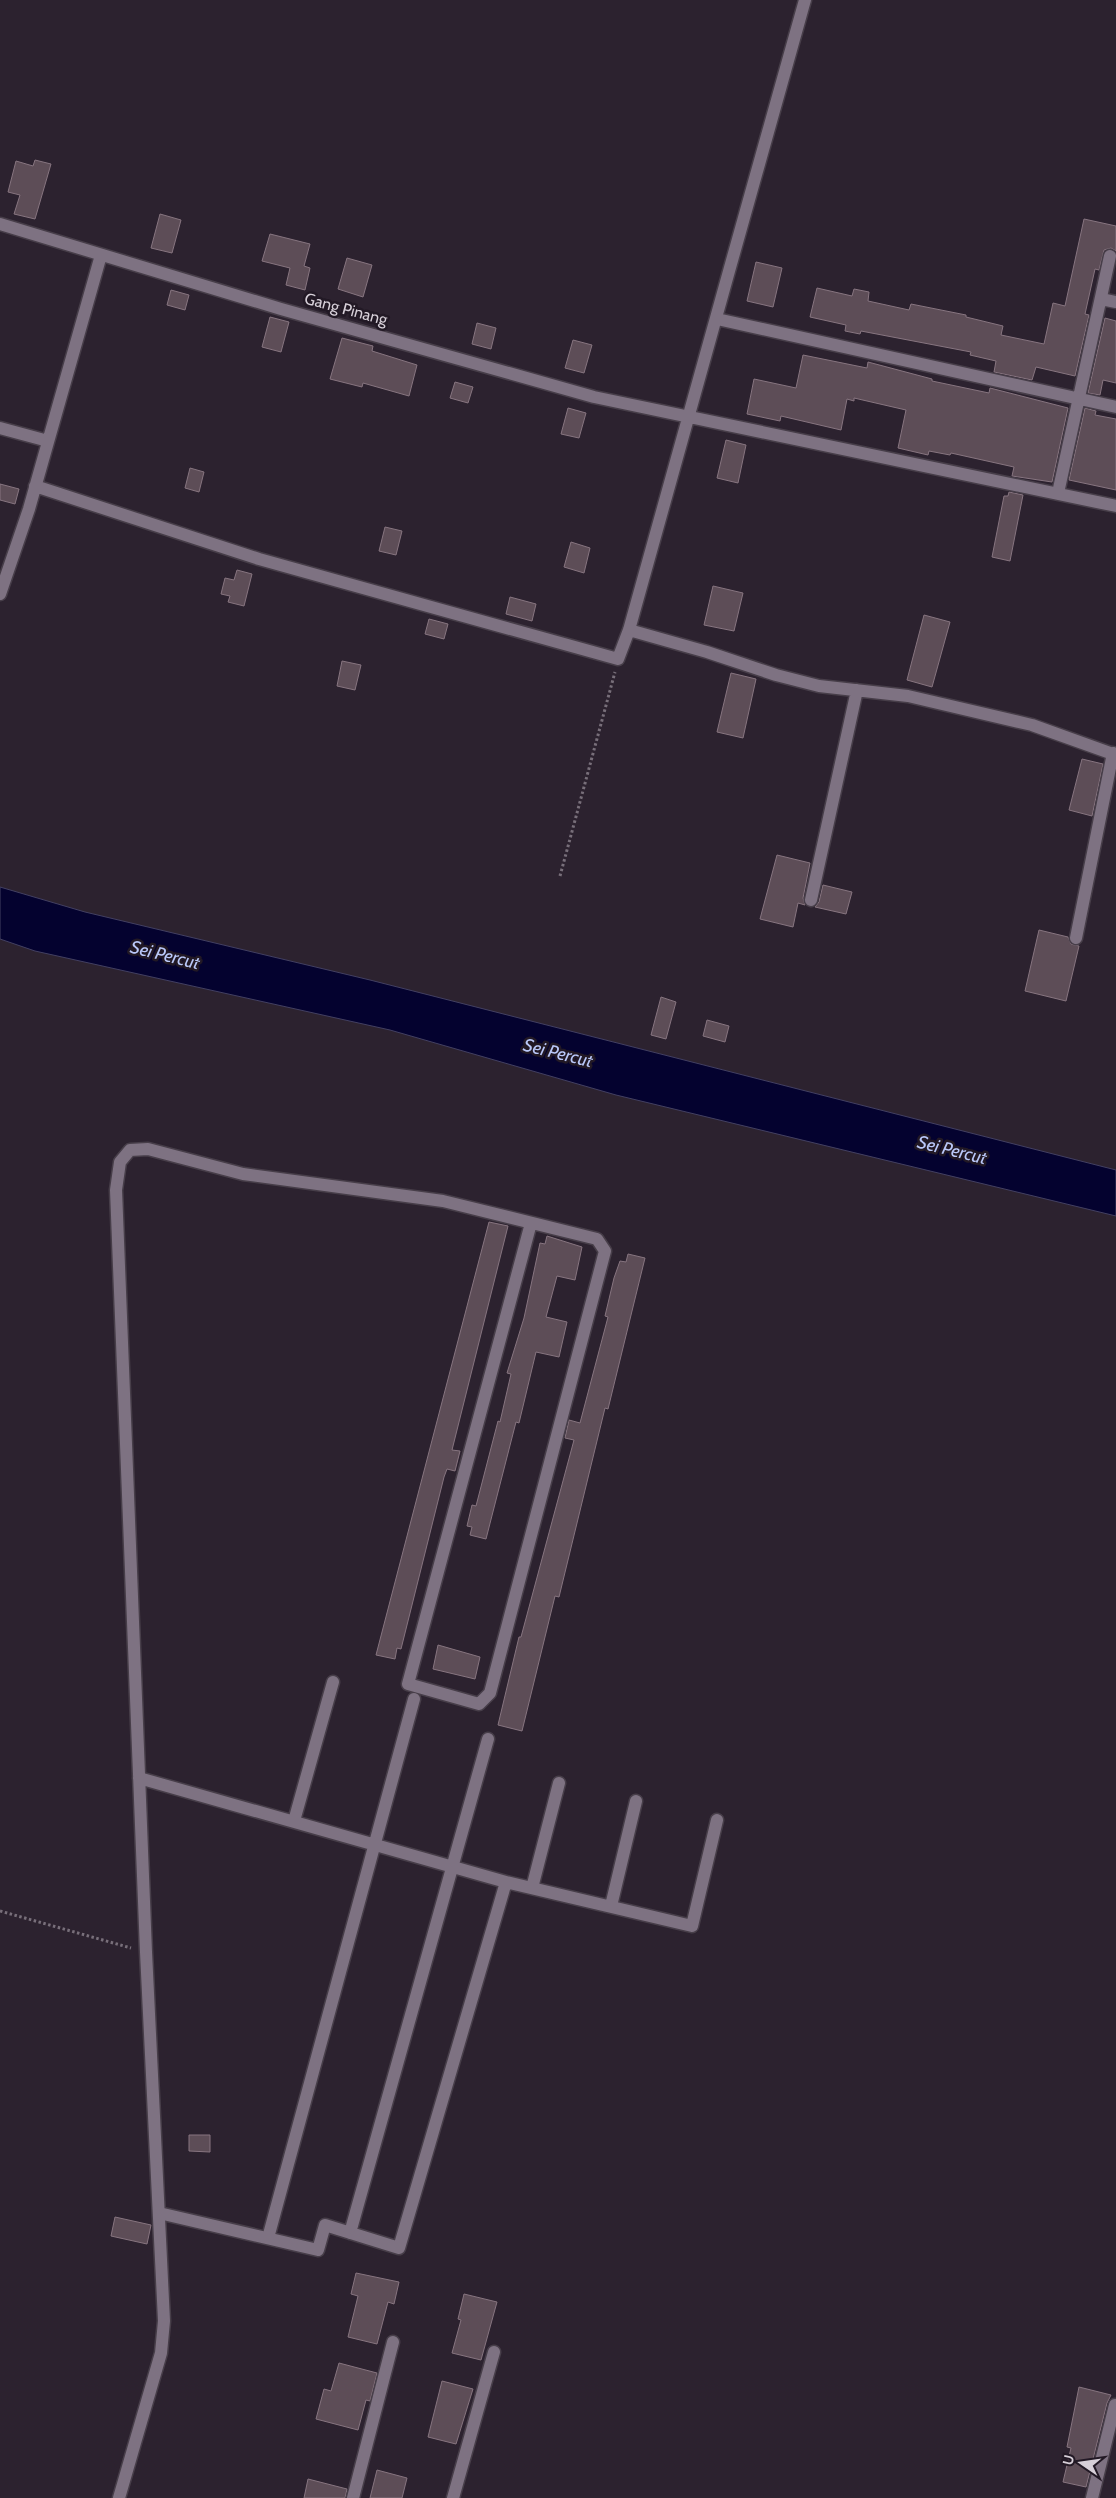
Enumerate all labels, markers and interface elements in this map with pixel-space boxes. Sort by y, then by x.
street label: Gang Pinang [303,289,390,329]
water label: Sei Percut [128,936,202,974]
water label: Sei Percut [521,1034,595,1072]
water label: Sei Percut [915,1131,989,1169]
north arrow [1056,2438,1106,2488]
text: U [1058,2453,1078,2467]

